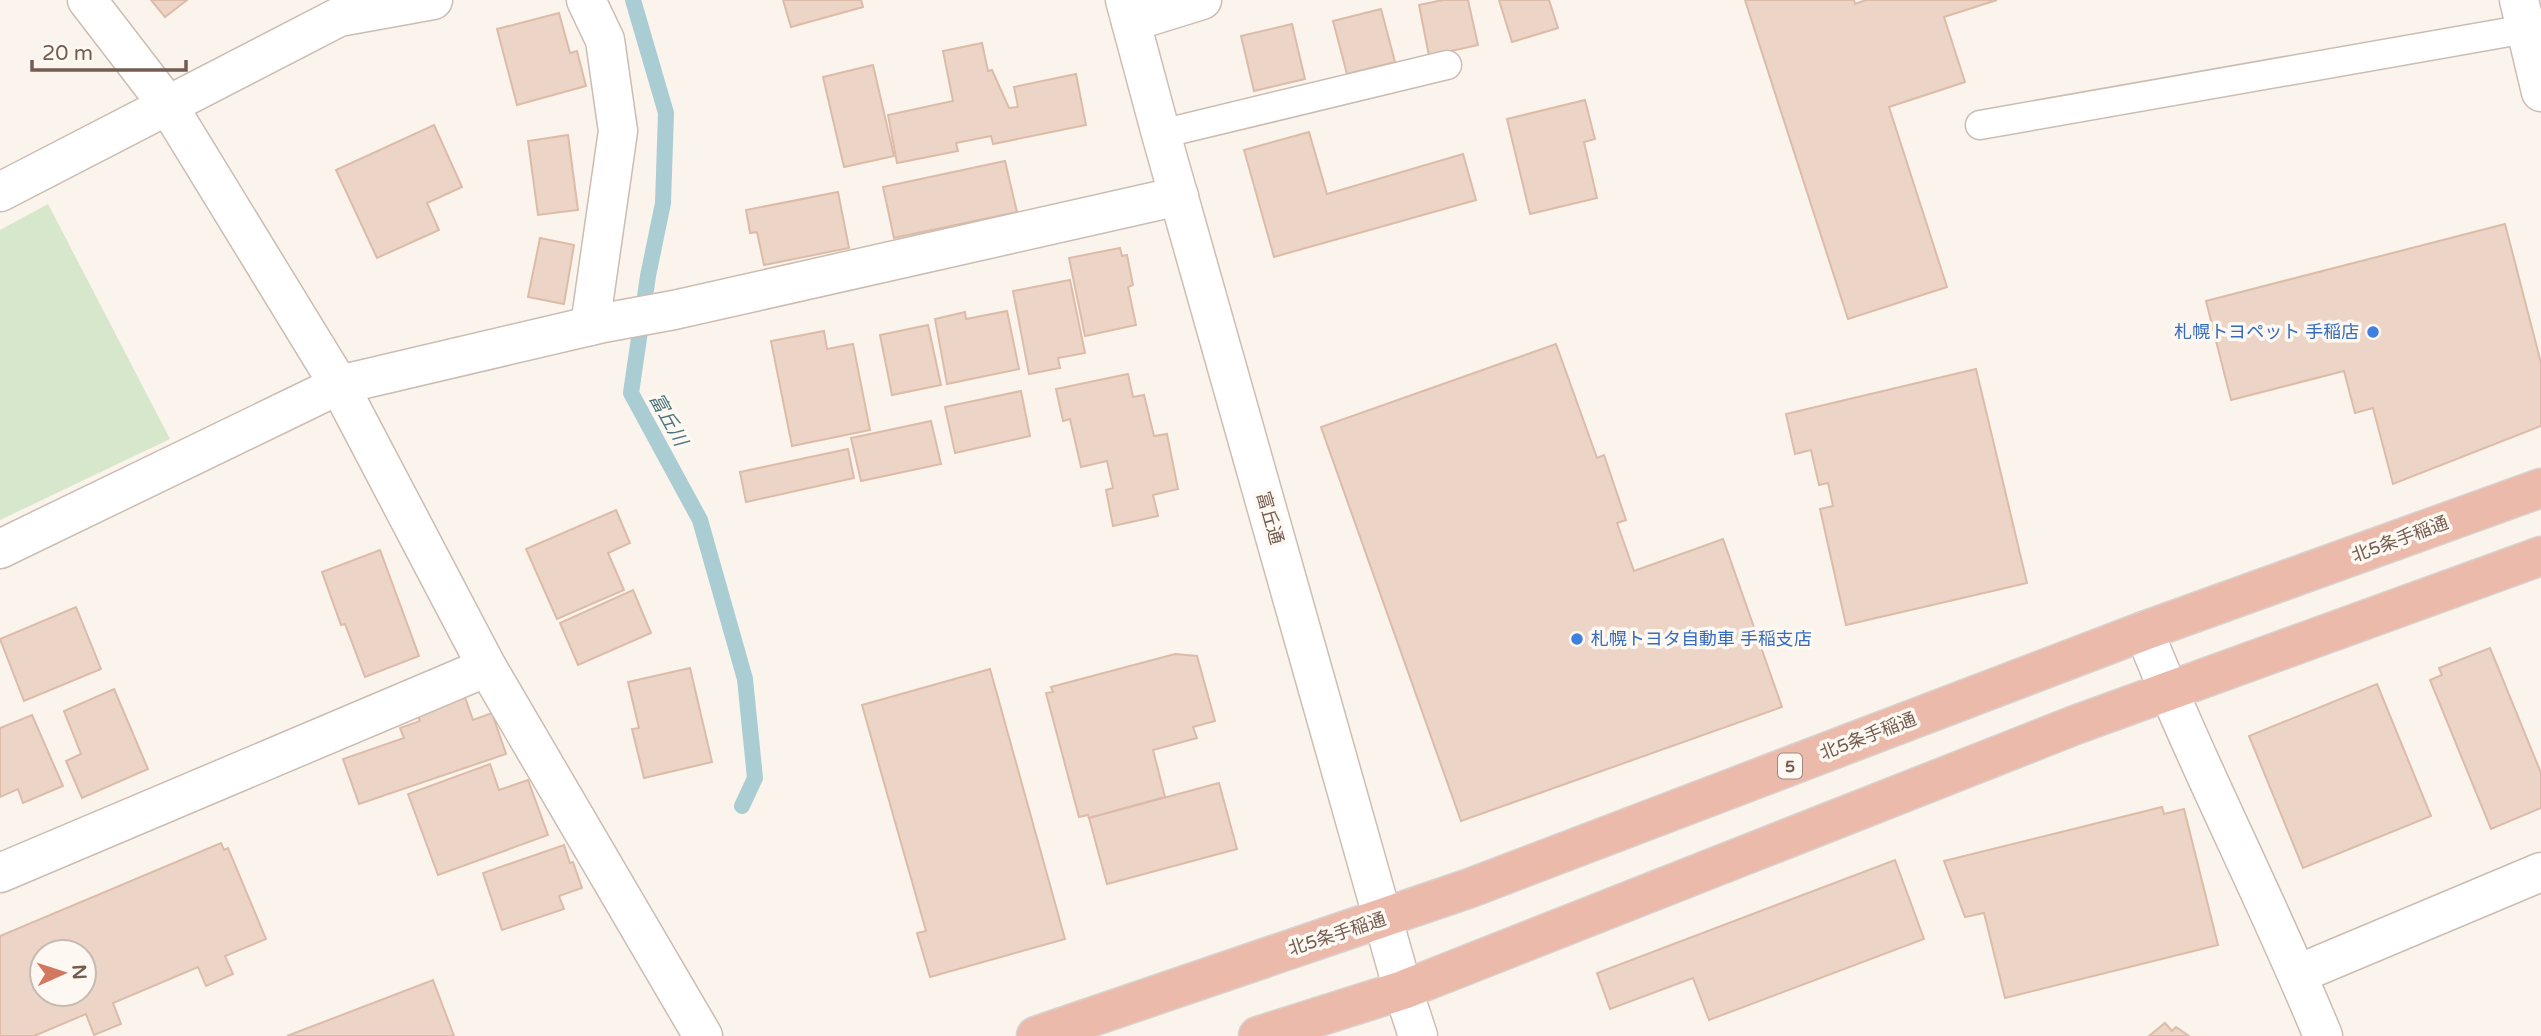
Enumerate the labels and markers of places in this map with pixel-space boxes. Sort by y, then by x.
place label: 札幌トヨペット 手稲店 [2174,321,2359,343]
marker: 札幌トヨペット 手稲店 [2365,324,2381,340]
place label: 札幌トヨタ自動車 手稲支店 [1591,628,1812,650]
marker: 札幌トヨタ自動車 手稲支店 [1569,631,1585,647]

